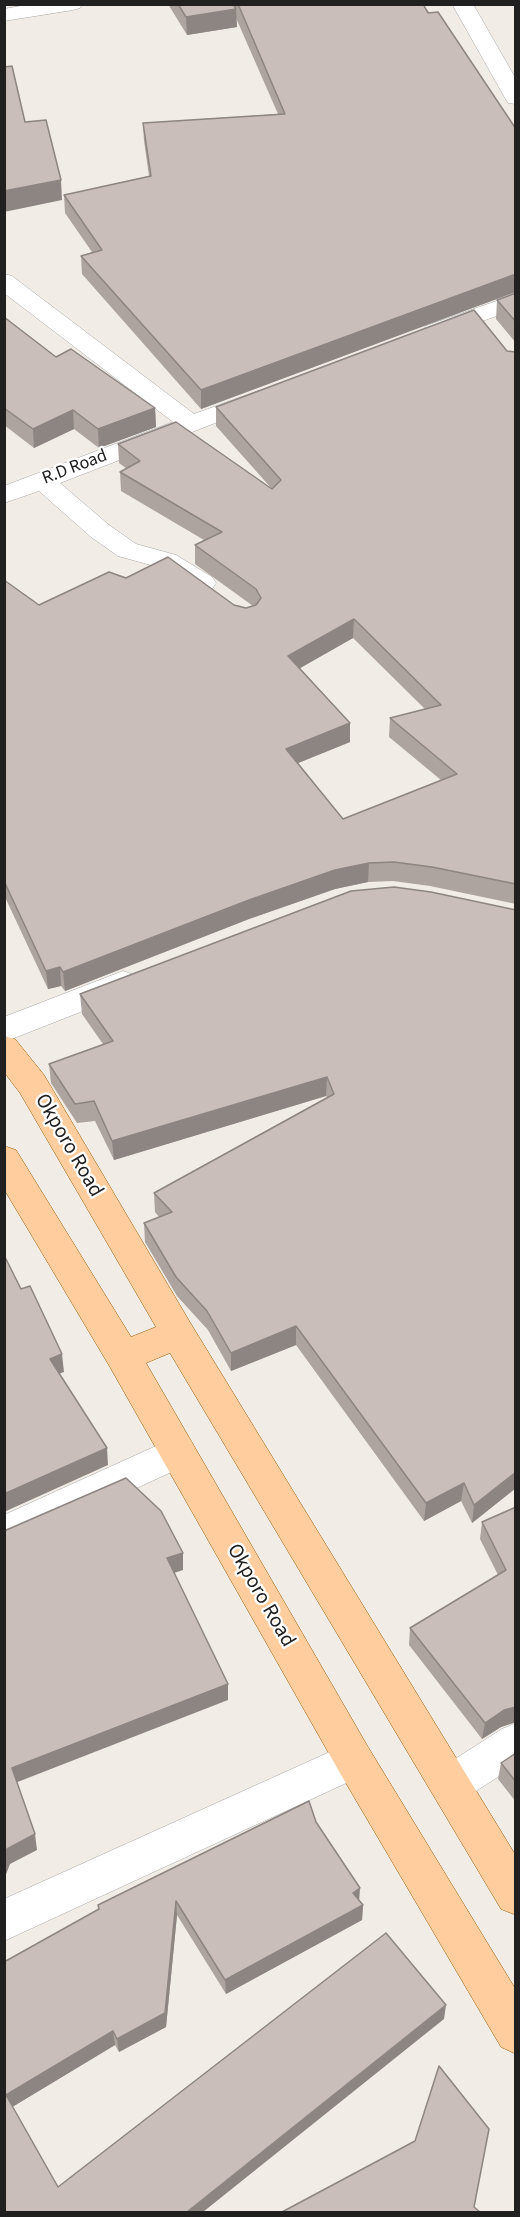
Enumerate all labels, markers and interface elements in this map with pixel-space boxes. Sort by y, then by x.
street label: R.D Road [39,446,111,490]
street label: Okporo Road [28,1090,108,1202]
street label: Okporo Road [220,1540,300,1652]

